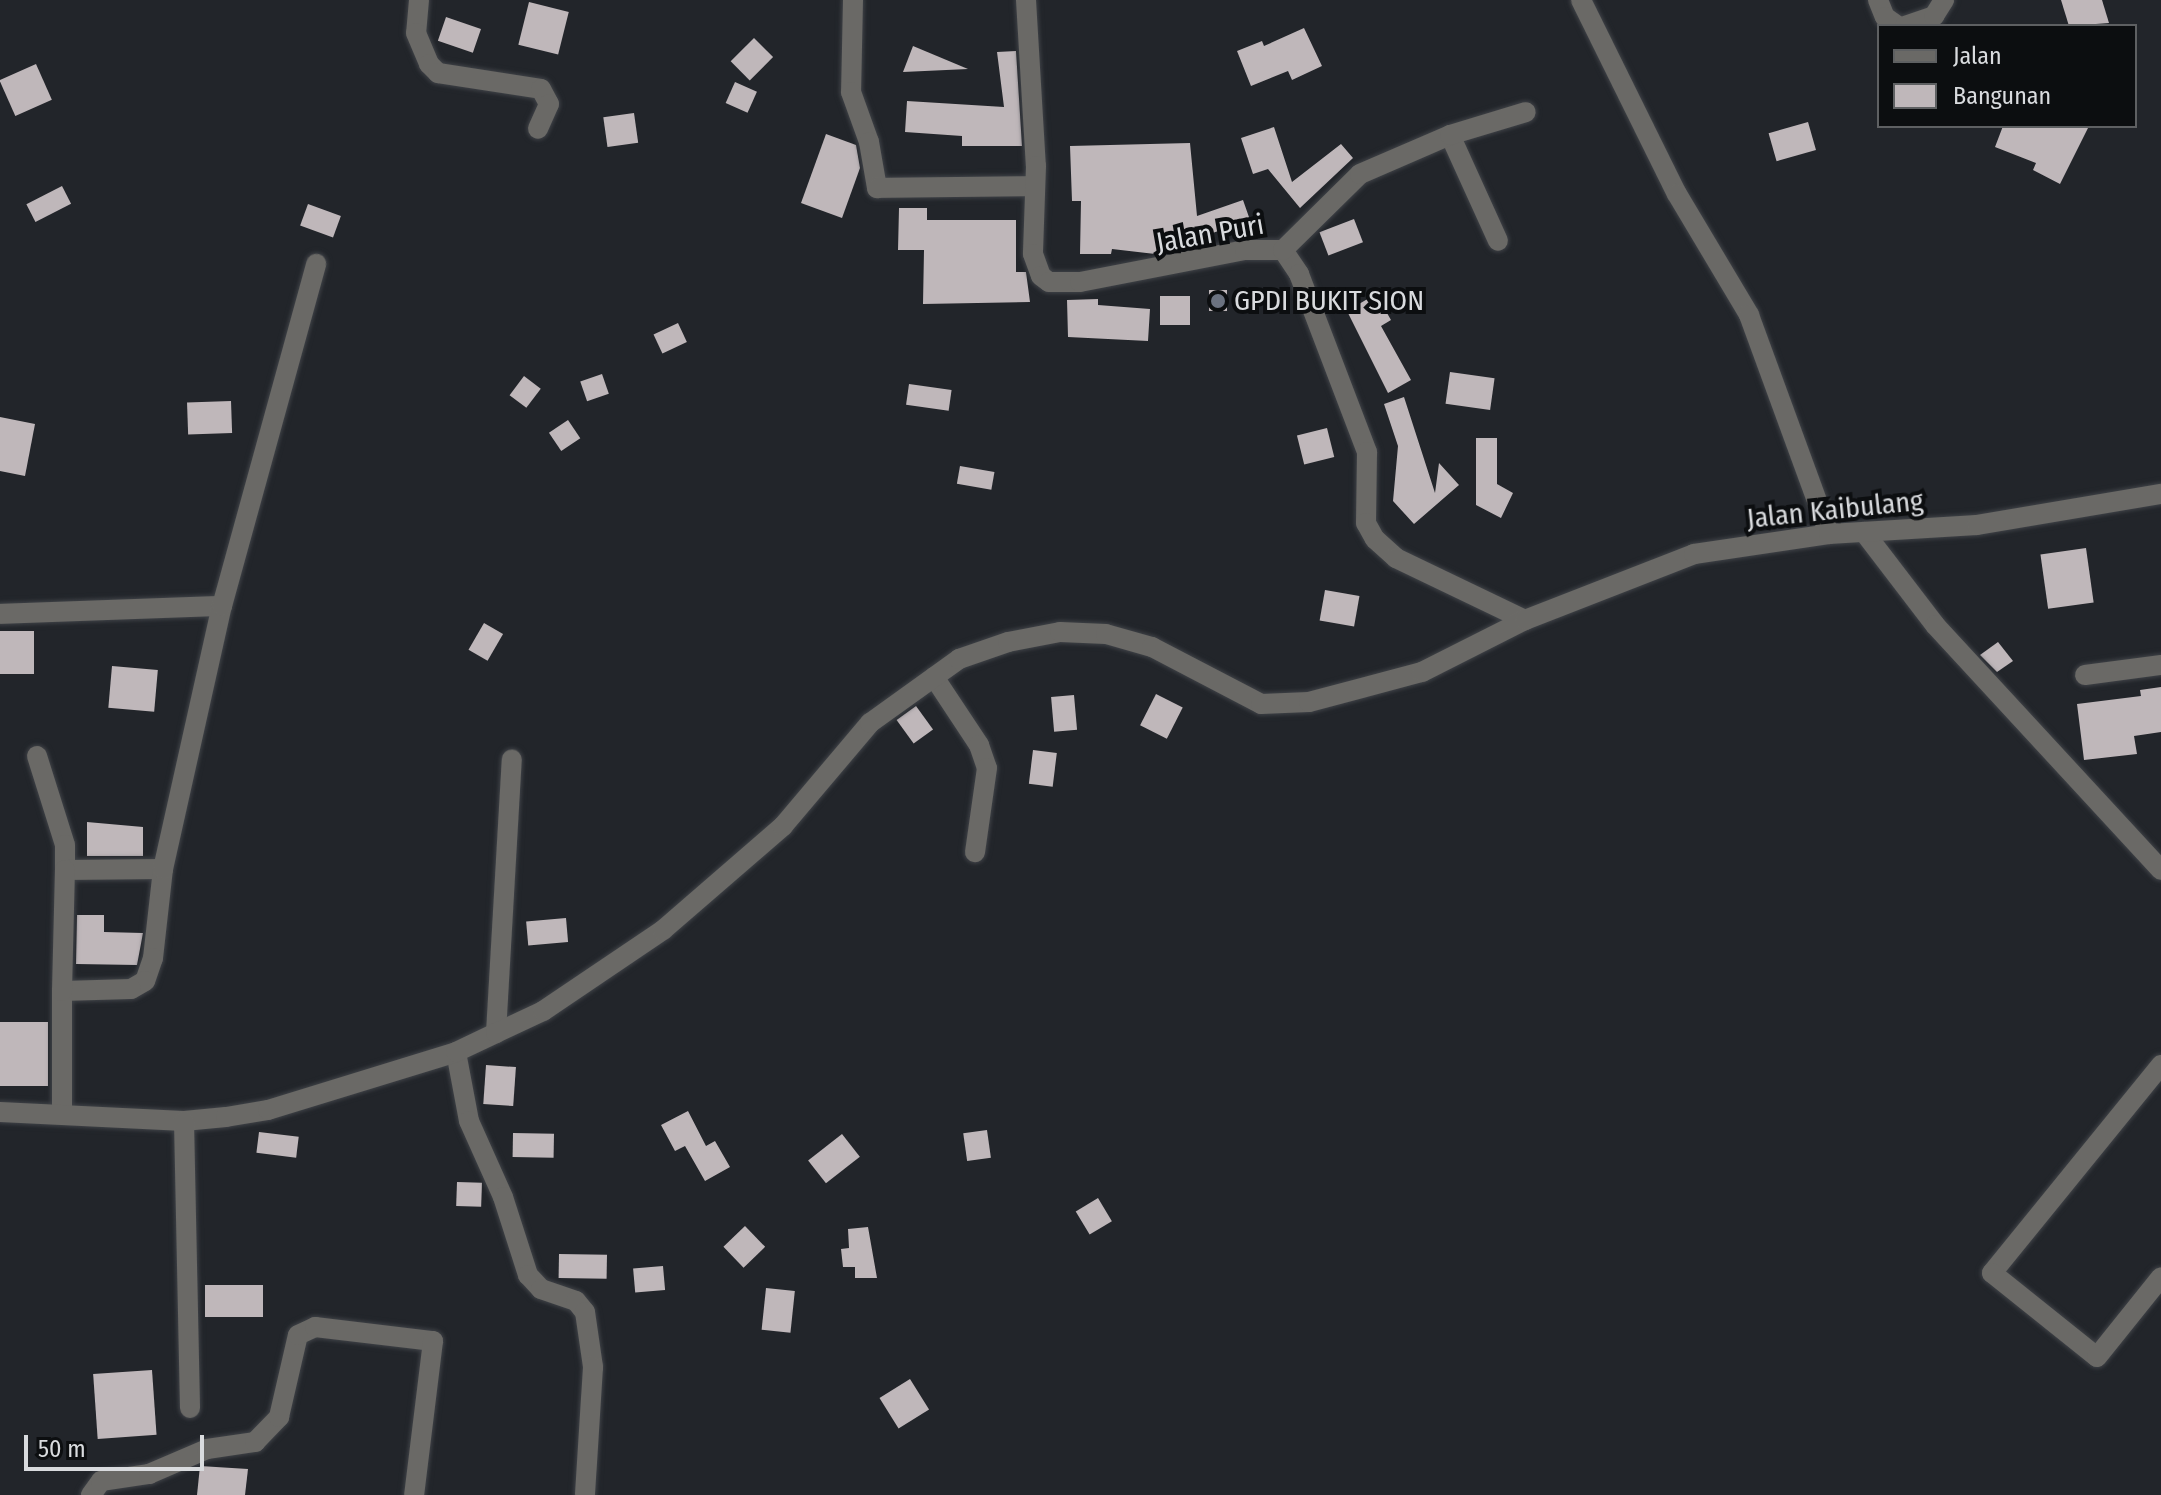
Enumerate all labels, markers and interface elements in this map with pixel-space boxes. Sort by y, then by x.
legend [1877,24,2137,128]
text: Jalan [1953,42,2002,70]
text: Bangunan [1953,82,2051,110]
street label: Jalan Puri [1153,208,1267,260]
place label: GPDI BUKIT SION [1234,284,1424,318]
marker: GPDI BUKIT SION [1209,292,1227,310]
street label: Jalan Kaibulang [1745,484,1925,536]
scale bar [28,1419,208,1469]
text: 50 m [38,1435,86,1463]

